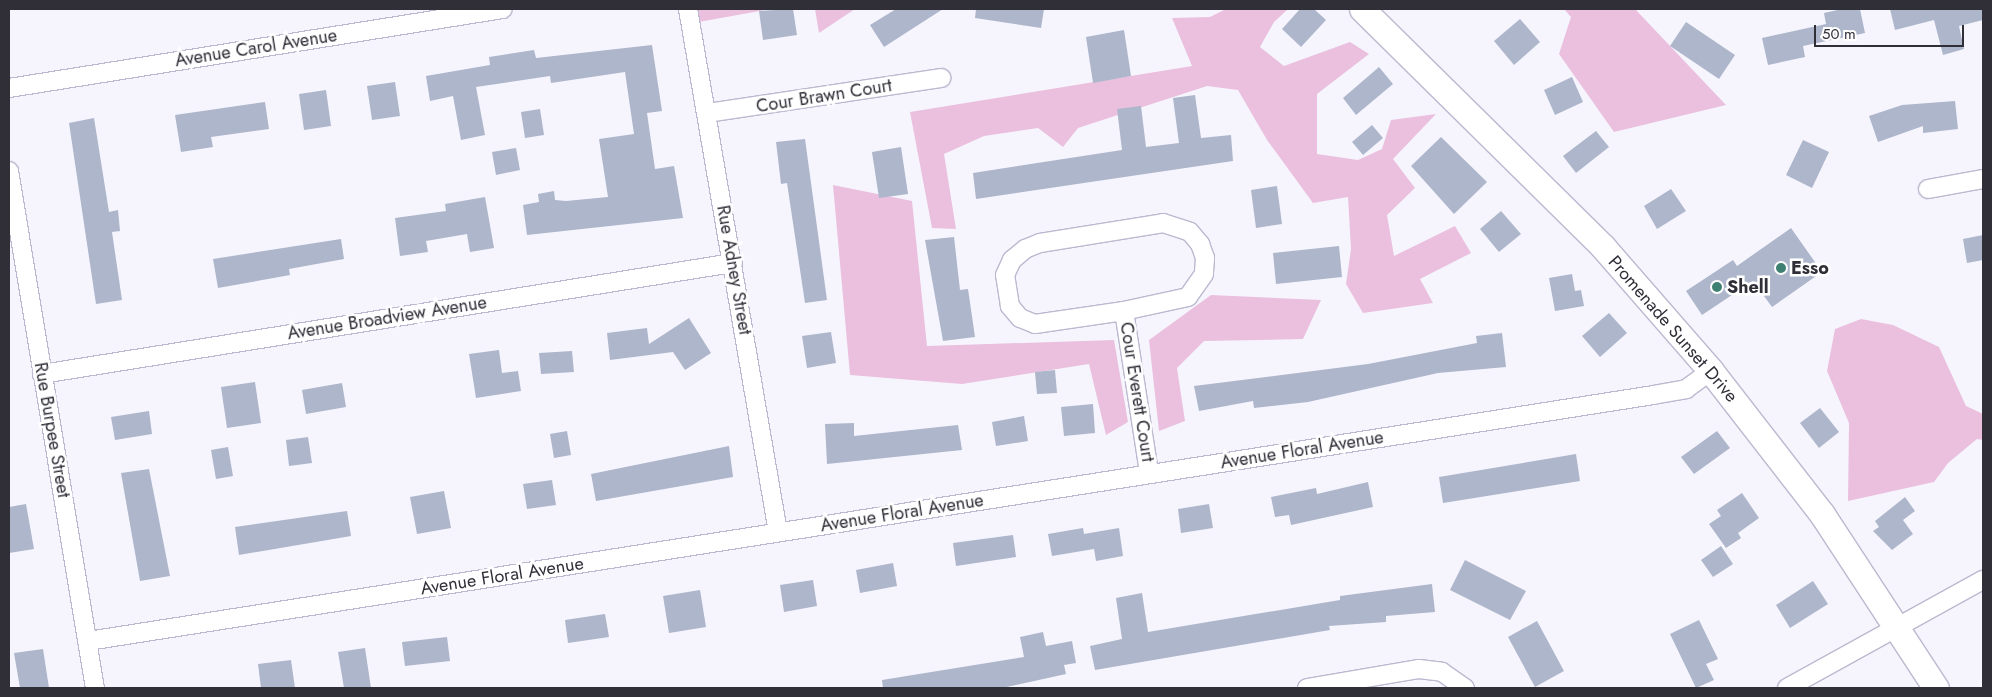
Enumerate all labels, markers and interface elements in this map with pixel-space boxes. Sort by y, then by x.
scale bar [1817,15,1967,47]
text: 50 m [1822,23,1856,45]
street label: Avenue Carol Avenue [173,25,339,71]
street label: Cour Brawn Court [755,75,893,117]
street label: Rue Adney Street [712,204,756,336]
street label: Promenade Sunset Drive [1604,251,1742,407]
place label: Esso [1791,257,1829,279]
marker: Esso [1775,262,1787,274]
place label: Shell [1727,276,1769,298]
marker: Shell [1711,281,1723,293]
street label: Avenue Broadview Avenue [286,292,488,344]
street label: Cour Everett Court [1115,321,1159,463]
street label: Rue Burpee Street [29,361,75,499]
street label: Avenue Floral Avenue [1219,426,1385,474]
street label: Avenue Floral Avenue [819,489,985,537]
street label: Avenue Floral Avenue [419,552,585,600]

